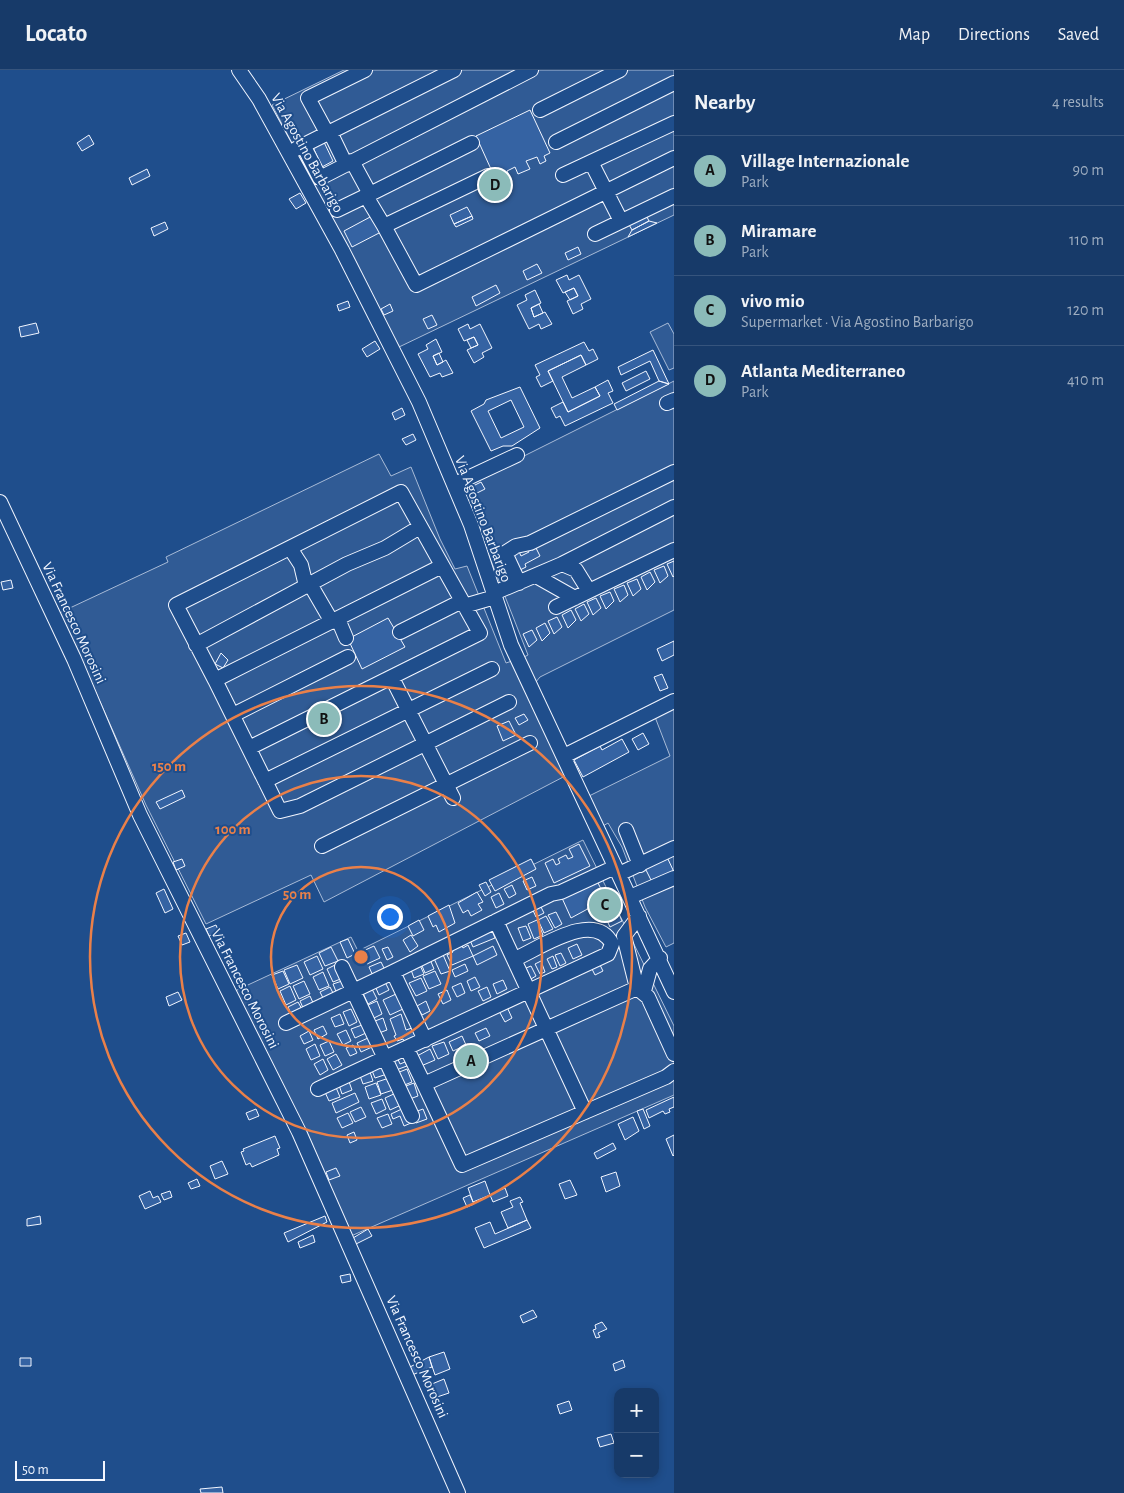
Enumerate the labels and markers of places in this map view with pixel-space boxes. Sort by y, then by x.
pin: D [479,166,511,204]
pin: B [308,700,340,738]
pin: C [589,886,621,924]
centre of rings [352,948,370,966]
pin: A [455,1042,487,1080]

